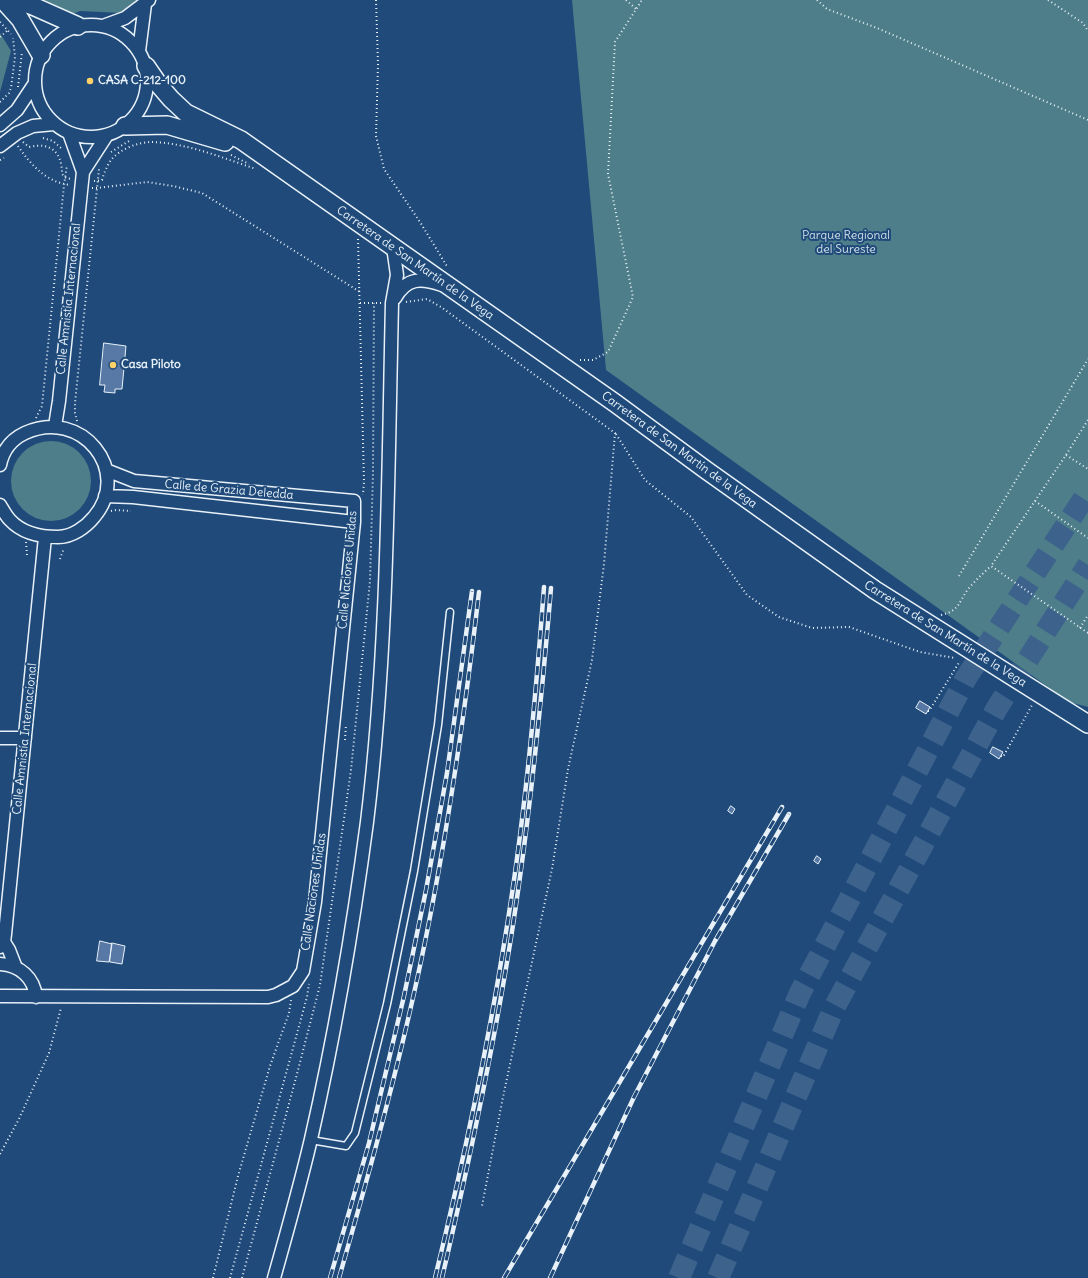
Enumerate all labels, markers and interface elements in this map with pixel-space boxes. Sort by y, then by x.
place label: CASA C-212-100 [98,74,186,88]
marker: CASA C-212-100 [85,76,95,86]
street label: Carretera de San Martín de la Vega [334,203,496,323]
street label: Calle Amnistía Internacional [54,223,84,375]
park label: Parque Regional del Sureste [802,229,890,257]
place label: Casa Piloto [121,358,181,372]
marker: Casa Piloto [108,360,118,370]
street label: Carretera de San Martín de la Vega [598,389,760,511]
street label: Calle de Grazia Deledda [164,477,294,503]
street label: Calle Naciones Unidas [336,510,360,630]
street label: Carretera de San Martín de la Vega [861,578,1029,690]
street label: Calle Amnistía Internacional [10,663,40,815]
street label: Calle Naciones Unidas [299,832,329,952]

